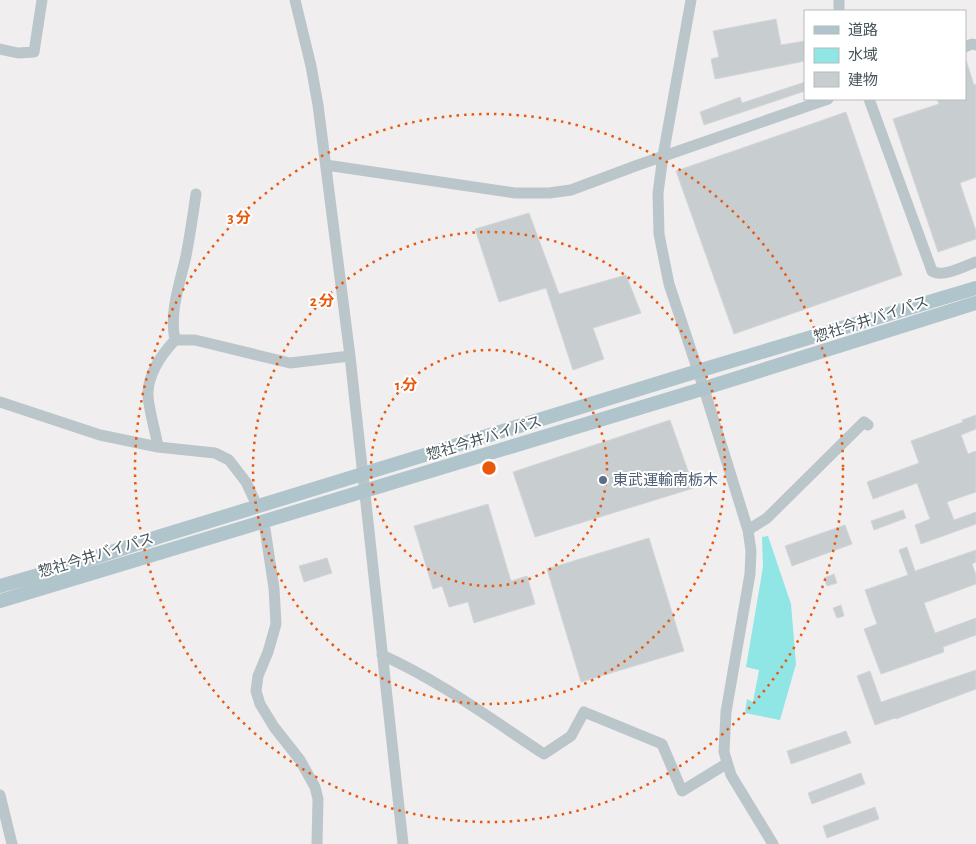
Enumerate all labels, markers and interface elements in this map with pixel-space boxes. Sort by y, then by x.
legend [804,10,966,100]
text: 道路 [848,22,878,38]
text: 水域 [848,47,878,63]
text: 建物 [848,72,878,88]
text: 3 分 [227,210,251,226]
street label: 惣社今井バイパス [811,292,930,345]
text: 2 分 [310,293,334,309]
text: 1 分 [395,377,417,393]
street label: 惣社今井バイパス [424,412,544,463]
centre of rings [480,459,498,477]
place label: 東武運輸南栃木 [613,471,718,488]
marker: 東武運輸南栃木 [597,474,609,486]
street label: 惣社今井バイパス [36,529,156,580]

